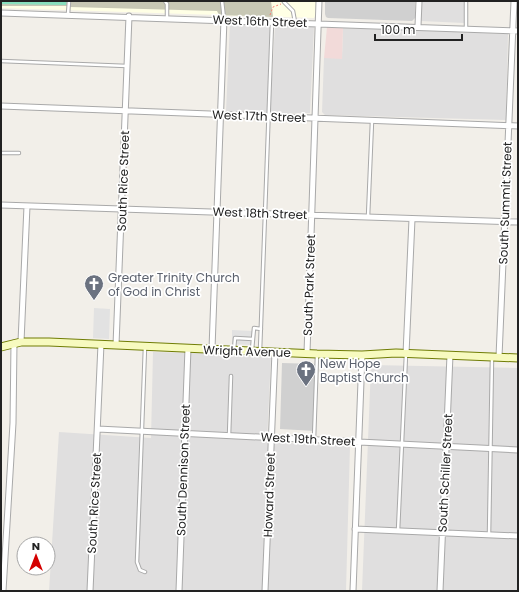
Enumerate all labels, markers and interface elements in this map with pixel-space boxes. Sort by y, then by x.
street label: West 16th Street [212,11,308,31]
scale bar [375,16,462,42]
text: 100 m [381,21,415,38]
street label: West 17th Street [212,106,306,126]
street label: South Rice Street [113,130,133,232]
street label: South Summit Street [494,141,516,265]
street label: West 18th Street [212,203,308,223]
street label: South Park Street [299,234,319,336]
place label: Greater Trinity Church of God in Christ [108,269,240,300]
church icon: Greater Trinity Church of God in Christ [83,273,105,301]
street label: Wright Avenue [203,341,291,361]
place label: New Hope Baptist Church [320,355,409,386]
church icon: New Hope Baptist Church [295,359,317,387]
street label: South Dennison Street [172,404,194,536]
street label: South Schiller Street [433,413,457,533]
street label: West 19th Street [260,428,356,450]
street label: South Rice Street [83,452,105,554]
street label: Howard Street [259,452,279,538]
north arrow [16,536,56,576]
text: N [32,538,40,554]

